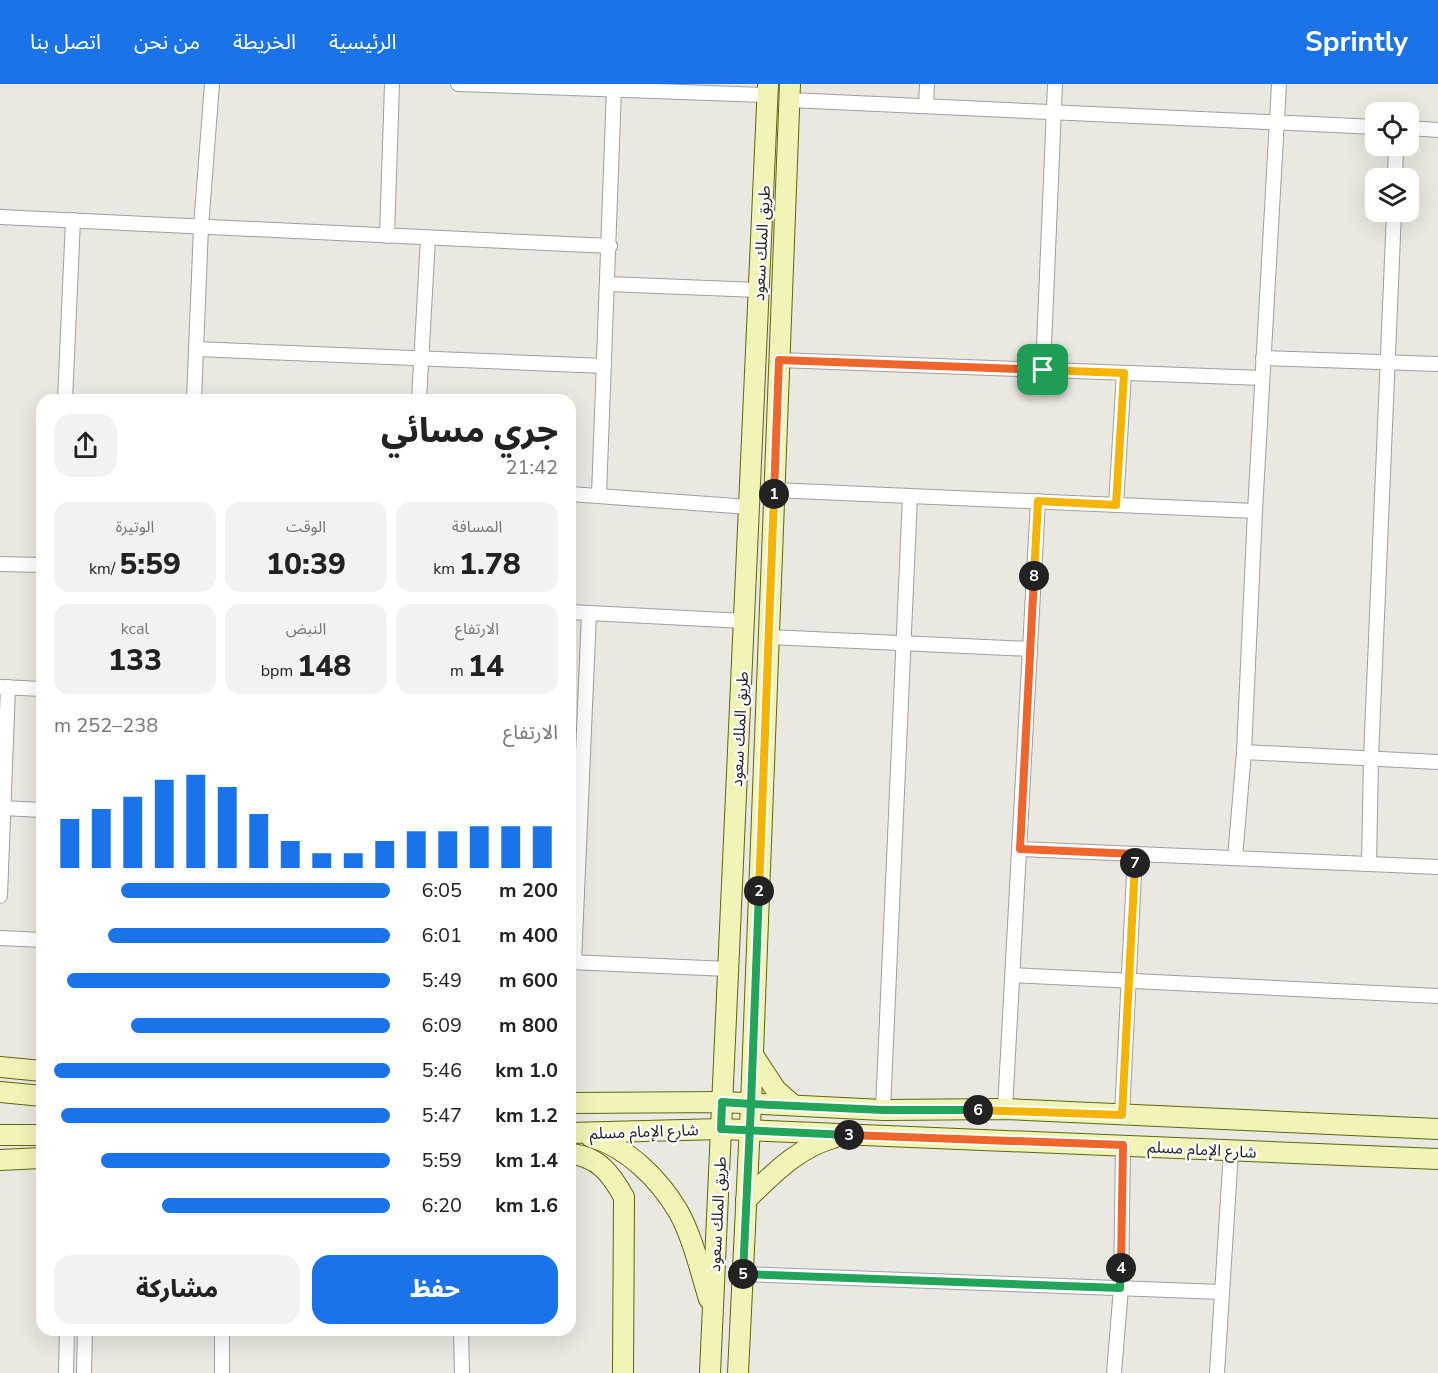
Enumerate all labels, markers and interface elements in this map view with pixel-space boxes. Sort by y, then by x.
text: Sprintly [1305,23,1408,61]
text: اتصل بنا [30,28,101,56]
text: من نحن [134,28,200,56]
text: الخريطة [233,28,296,56]
text: الرئيسية [329,28,396,56]
map controls [1365,102,1419,222]
button: locate [1365,102,1419,156]
button: layers [1365,168,1419,222]
street label: طريق الملك سعود [748,185,776,301]
pin [1017,344,1068,395]
icon: arrive [1026,353,1059,386]
text: جري مسائي [381,409,558,454]
button: share [54,414,117,477]
text: 21:42 [505,454,558,481]
pin: 1 [759,479,789,509]
text: 1 [769,483,779,505]
text: الوتيرة [116,516,154,538]
text: الوقت [286,516,326,538]
text: المسافة [452,516,502,538]
text: 5:59 [119,544,181,585]
text: 10:39 [266,544,346,585]
text: 1.78 [459,544,521,585]
text: /km [89,558,119,580]
text: km [433,558,459,580]
pin: 8 [1019,561,1049,591]
text: 8 [1029,565,1039,587]
text: kcal [121,618,149,640]
text: النبض [286,618,326,640]
text: الارتفاع [455,618,499,640]
text: 133 [108,640,162,681]
text: 148 [297,646,351,687]
text: 14 [468,646,504,687]
text: bpm [261,660,297,682]
text: m [450,660,468,682]
street label: طريق الملك سعود [726,671,754,787]
text: 238–252 m [54,712,158,739]
text: الارتفاع [503,719,558,746]
pin: 7 [1120,848,1150,878]
text: 7 [1130,852,1140,874]
pin: 2 [744,876,774,906]
text: 6:05 [421,877,462,904]
text: 200 m [499,877,558,904]
text: 2 [754,880,764,902]
text: 6:01 [421,922,462,949]
text: 400 m [499,922,558,949]
text: 5:49 [421,967,462,994]
text: 600 m [499,967,558,994]
text: 6:09 [421,1012,462,1039]
text: 800 m [499,1012,558,1039]
text: 5:46 [421,1057,462,1084]
text: 1.0 km [495,1057,558,1084]
pin: 6 [963,1095,993,1125]
text: 6 [973,1099,983,1121]
text: 5:47 [421,1102,462,1129]
text: 1.2 km [495,1102,558,1129]
street label: شارع الإمام مسلم [589,1119,699,1146]
pin: 3 [834,1120,864,1150]
text: 3 [844,1124,854,1146]
street label: شارع الإمام مسلم [1147,1136,1257,1165]
text: 5:59 [421,1147,462,1174]
text: 1.4 km [495,1147,558,1174]
street label: طريق الملك سعود [704,1156,732,1272]
text: 6:20 [421,1192,462,1219]
text: 1.6 km [495,1192,558,1219]
pin: 4 [1106,1253,1136,1283]
button: مشاركة [54,1255,300,1324]
button: حفظ [312,1255,558,1324]
text: 4 [1116,1257,1126,1279]
pin: 5 [728,1259,758,1289]
text: 5 [738,1263,748,1285]

